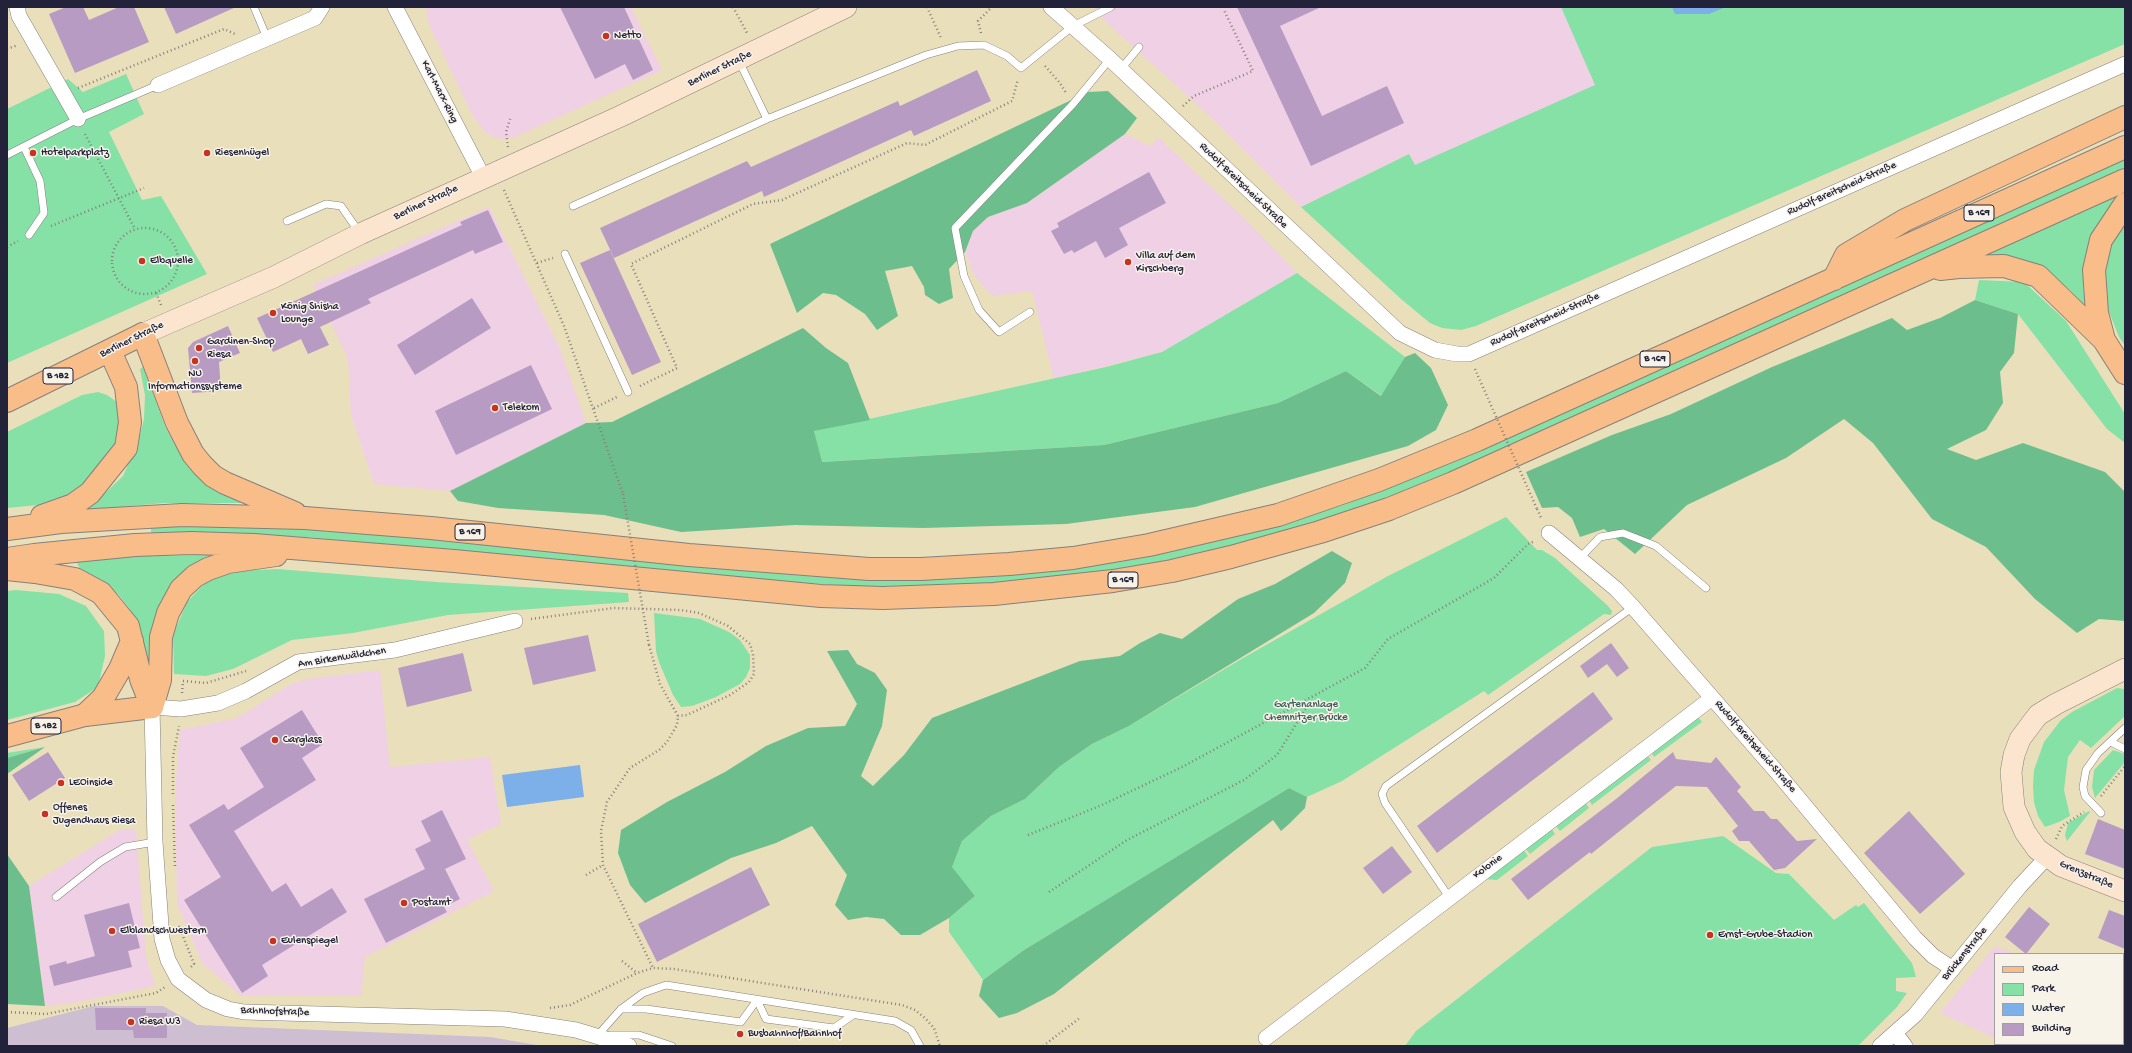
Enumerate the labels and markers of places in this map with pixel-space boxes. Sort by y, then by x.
place label: Netto [614,29,642,43]
marker: Netto [601,31,611,41]
place label: Hotelparkplatz [41,146,109,160]
place label: Riesenhügel [215,146,269,160]
marker: Hotelparkplatz [28,148,38,158]
marker: Riesenhügel [202,148,212,158]
place label: Villa auf dem Kirschberg [1136,249,1195,275]
place label: Elbquelle [150,254,193,268]
marker: Elbquelle [137,256,147,266]
marker: Villa auf dem Kirschberg [1123,257,1133,267]
place label: König Shisha Lounge [281,300,339,326]
marker: König Shisha Lounge [268,308,278,318]
place label: Gardinen-Shop Riesa [207,335,274,361]
marker: Gardinen-Shop Riesa [194,343,204,353]
marker: NU Informationssysteme [190,356,200,366]
place label: NU Informationssysteme [148,367,242,393]
place label: Telekom [503,401,539,415]
marker: Telekom [490,403,500,413]
place label: Carglass [283,733,322,747]
marker: Carglass [270,735,280,745]
place label: LEOinside [69,776,113,790]
marker: LEOinside [56,778,66,788]
place label: Offenes Jugendhaus Riesa [53,801,135,827]
marker: Offenes Jugendhaus Riesa [40,809,50,819]
place label: Postamt [412,896,451,910]
marker: Postamt [399,898,409,908]
place label: Elblandschwestern [120,924,207,938]
marker: Elblandschwestern [107,926,117,936]
place label: Ernst-Grube-Stadion [1718,928,1812,942]
marker: Ernst-Grube-Stadion [1705,930,1715,940]
place label: Eulenspiegel [281,934,338,948]
marker: Eulenspiegel [268,936,278,946]
place label: Riesa W3 [139,1015,181,1029]
marker: Riesa W3 [126,1017,136,1027]
place label: Busbahnhof/Bahnhof [748,1027,841,1041]
marker: Busbahnhof/Bahnhof [735,1029,745,1039]

